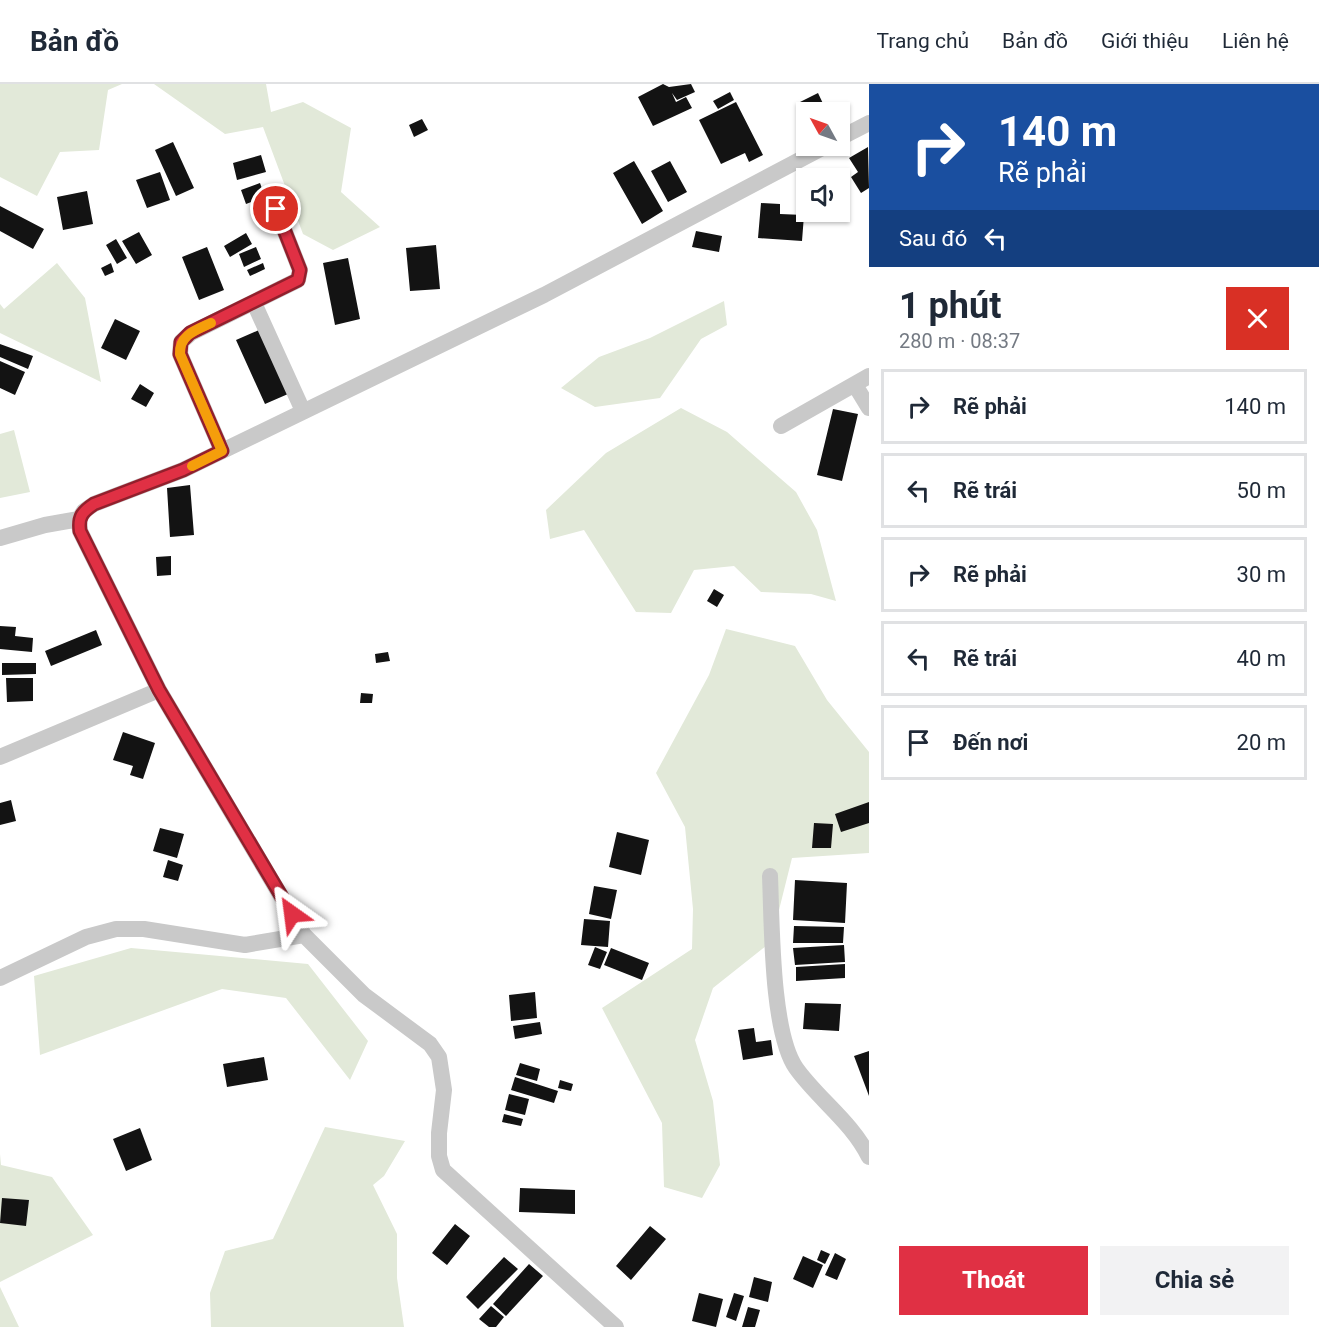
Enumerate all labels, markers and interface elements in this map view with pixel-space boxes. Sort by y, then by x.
text: Bản đồ [30,25,119,58]
text: Trang chủ [876,29,969,53]
text: Bản đồ [1002,29,1068,53]
text: Giới thiệu [1101,29,1189,53]
text: Liên hệ [1222,29,1289,53]
north arrow [796,102,850,156]
map controls [796,102,850,222]
text: 140 m [998,107,1117,156]
icon: right [899,108,977,186]
text: Rẽ phải [998,157,1087,189]
button: sound [796,168,850,222]
pin [250,183,301,234]
icon: arrive [259,192,292,225]
icon: left [979,222,1012,255]
text: Sau đó [899,226,967,251]
text: 1 phút [899,285,1001,327]
button: close [1226,287,1289,350]
text: 280 m · 08:37 [899,329,1020,353]
icon: right [902,390,935,423]
text: Rẽ phải [953,394,1027,419]
text: 140 m [1224,394,1286,419]
icon: left [902,474,935,507]
text: Rẽ trái [953,478,1017,503]
text: 50 m [1237,478,1286,503]
icon: right [902,558,935,591]
text: Rẽ phải [953,562,1027,587]
text: 30 m [1237,562,1286,587]
icon: left [902,642,935,675]
text: Rẽ trái [953,646,1017,671]
text: 40 m [1237,646,1286,671]
icon: arrive [902,726,935,759]
text: Đến nơi [953,730,1028,755]
text: 20 m [1237,730,1286,755]
position arrow [260,882,324,946]
button: Thoát [899,1246,1088,1315]
button: Chia sẻ [1100,1246,1289,1315]

